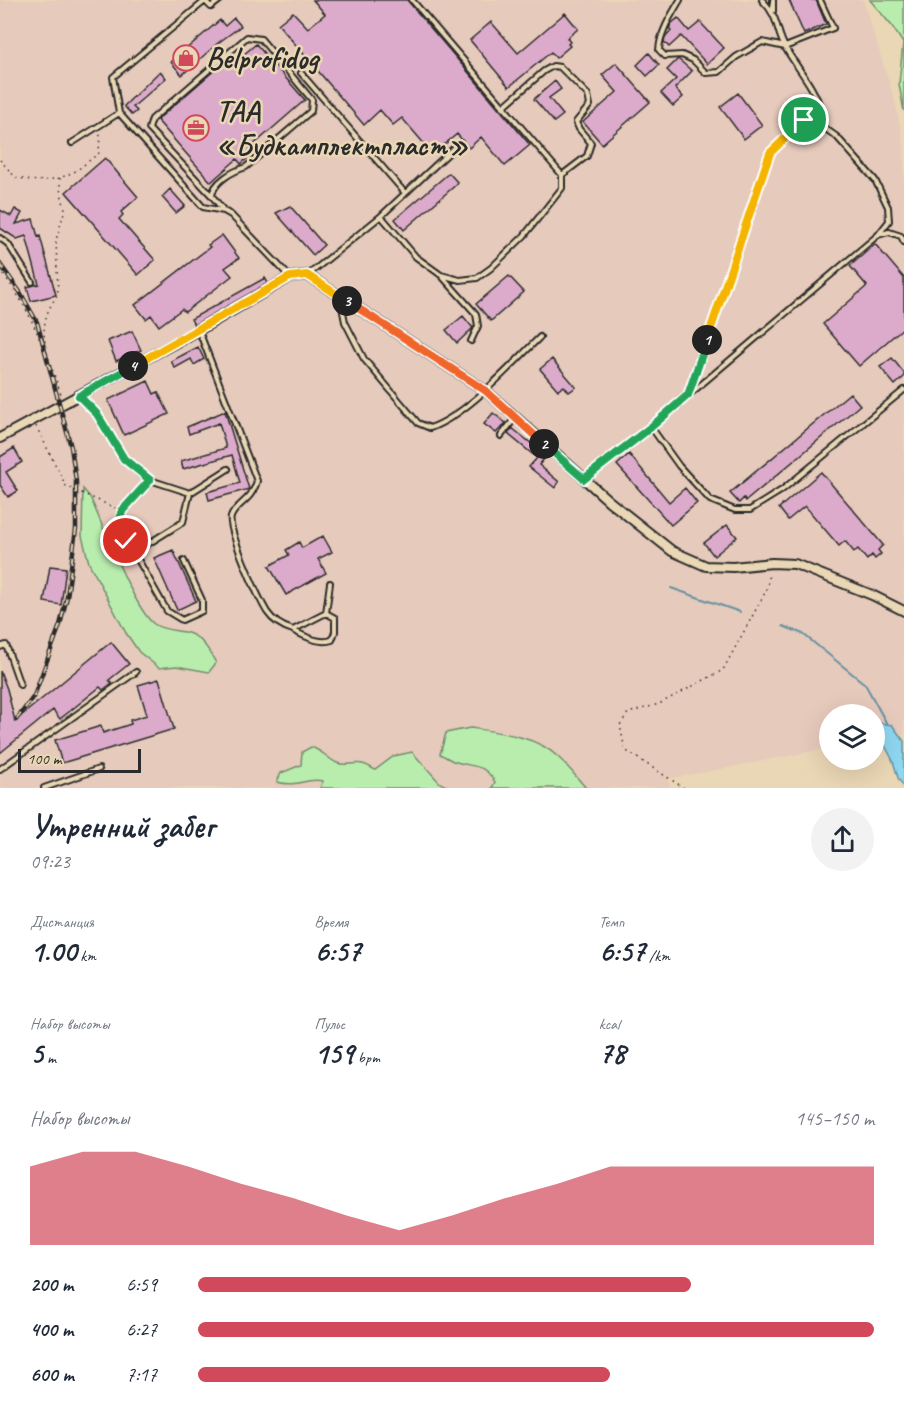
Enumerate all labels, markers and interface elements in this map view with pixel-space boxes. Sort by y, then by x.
place label: Belprofidog [206,39,321,77]
shop icon: Belprofidog [171,43,201,73]
place label: ТАА «Будкамплектпласт» [216,92,469,164]
pin [778,94,829,145]
icon: arrive [787,103,820,136]
office icon: ТАА «Будкамплектпласт» [181,113,211,143]
pin: 3 [332,286,362,316]
text: 3 [343,291,351,311]
pin: 1 [692,325,722,355]
text: 1 [703,330,711,350]
pin: 4 [118,351,148,381]
text: 4 [129,356,137,376]
pin: 2 [529,429,559,459]
text: 2 [540,434,548,454]
pin [100,515,151,566]
icon: check [109,524,142,557]
map controls [819,704,885,770]
button: layers [819,704,885,770]
scale bar [18,746,141,774]
text: 100 m [27,749,61,769]
text: Утренний забег [30,805,214,847]
button: share [811,808,874,871]
text: 09:23 [30,849,70,874]
text: Дистанция [30,912,94,932]
text: Время [314,912,348,932]
text: Темп [599,912,624,932]
text: 1.00 [30,932,76,970]
text: 6:57 [314,932,361,970]
text: 6:57 [599,932,645,970]
text: km [76,946,96,966]
text: /km [645,946,670,966]
text: Набор высоты [30,1014,109,1034]
text: Пульс [314,1014,345,1034]
text: kcal [599,1014,620,1034]
text: 5 [30,1034,43,1072]
text: 159 [314,1034,354,1072]
text: 78 [599,1034,626,1072]
text: m [43,1048,56,1068]
text: bpm [354,1048,380,1068]
text: Набор высоты [30,1106,129,1131]
text: 145–150 m [795,1106,874,1131]
text: 200 m [30,1272,73,1297]
text: 6:59 [126,1272,157,1297]
text: 400 m [30,1317,73,1342]
text: 6:27 [126,1317,157,1342]
text: 600 m [30,1362,74,1387]
text: 7:17 [126,1362,157,1387]

